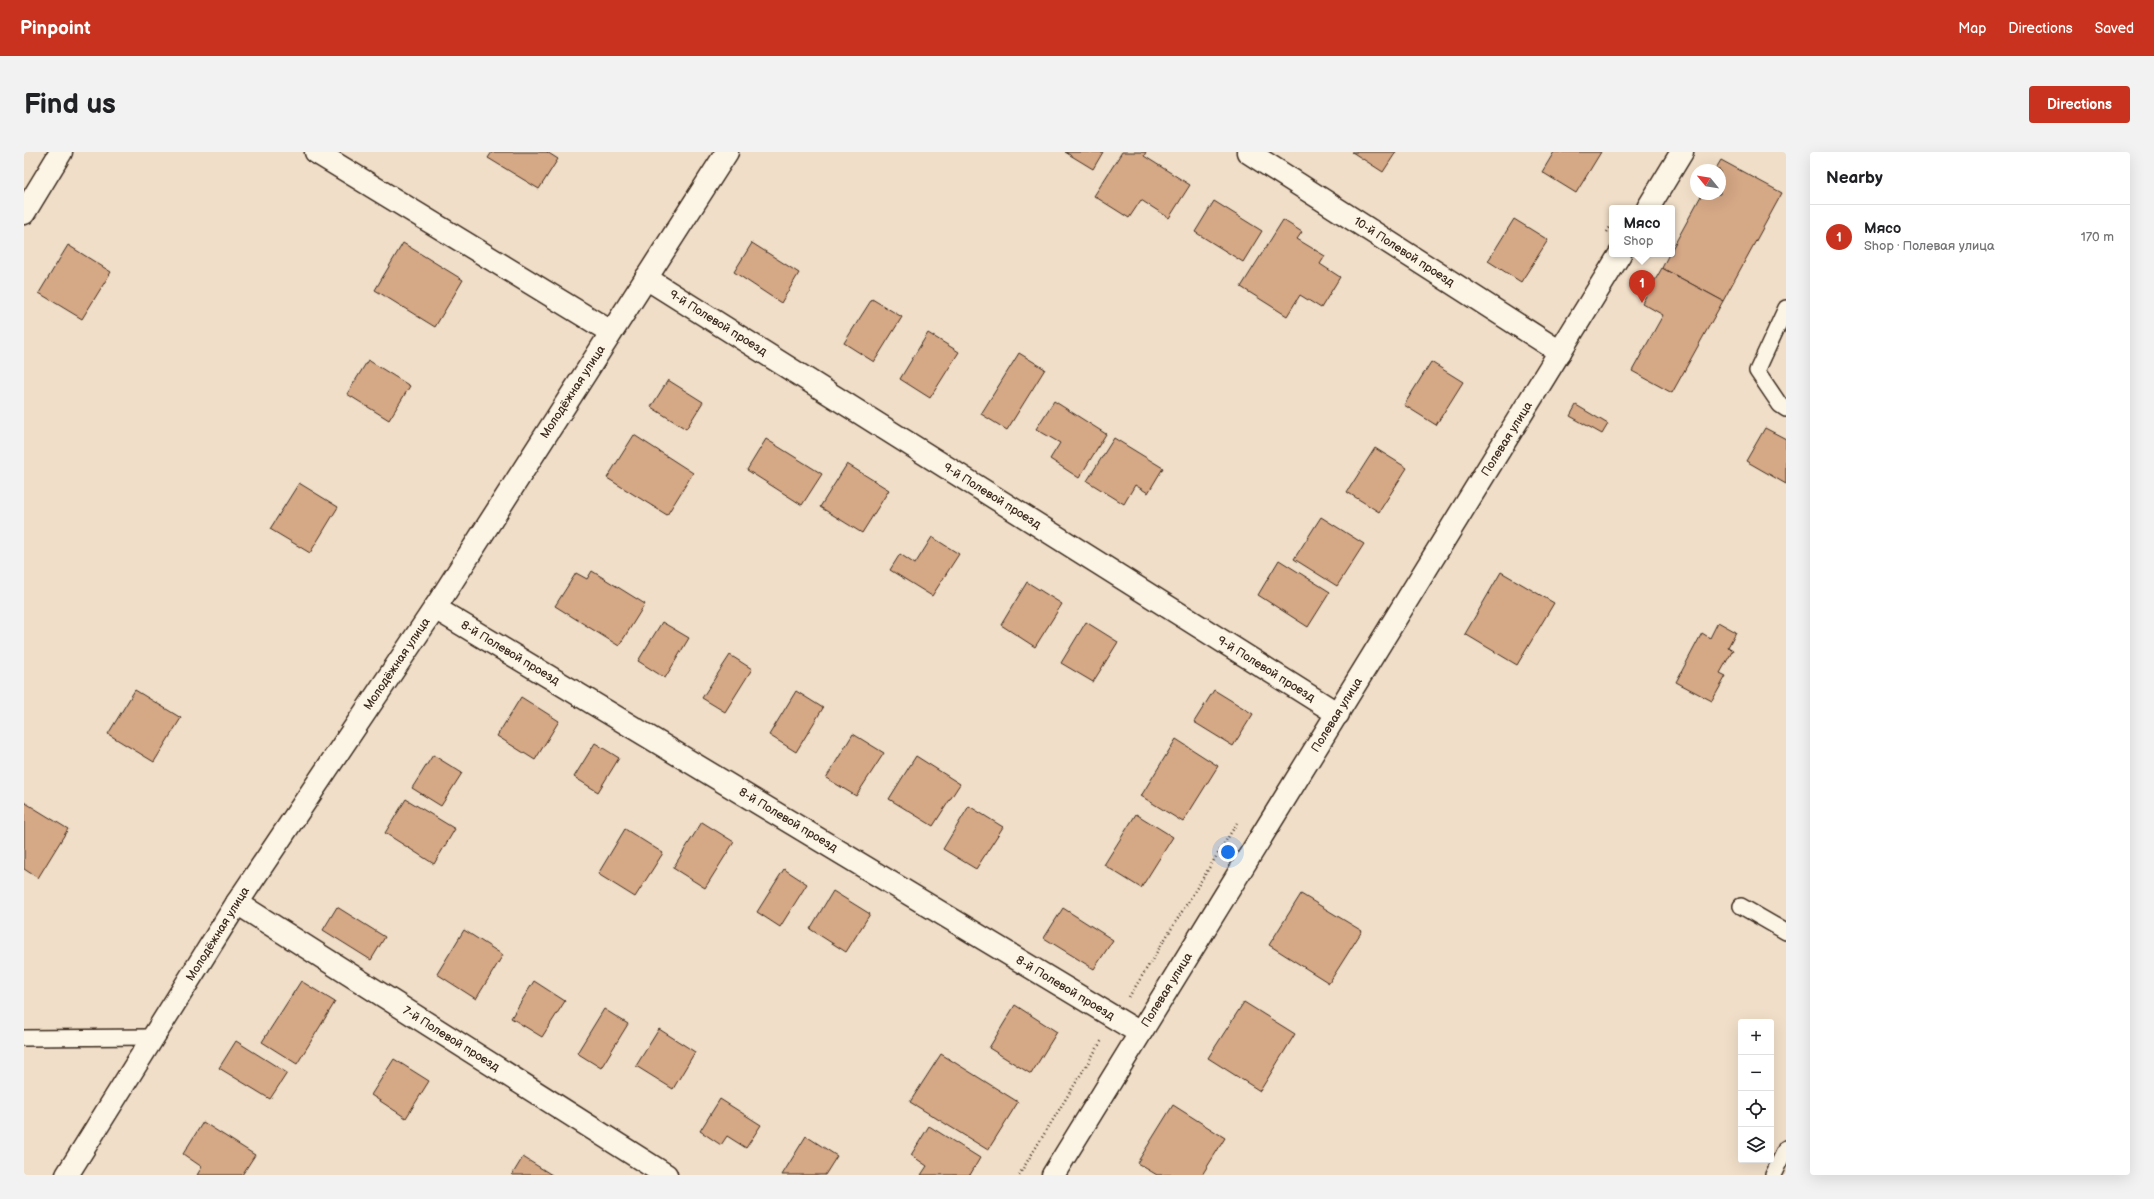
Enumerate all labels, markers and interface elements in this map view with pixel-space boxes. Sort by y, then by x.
text: Pinpoint [20,17,91,40]
text: Map [1958,20,1986,37]
text: Directions [2008,20,2073,37]
text: Saved [2095,20,2134,37]
button: Directions [2029,86,2130,123]
text: Find us [24,88,116,121]
north arrow [1690,164,1726,200]
text: Nearby [1826,168,1883,188]
popup [1609,205,1675,257]
street label: 10-й Полевой проезд [1351,214,1458,291]
text: Мясо [1623,214,1661,233]
text: Мясо [1864,219,1901,238]
text: 1 [1836,229,1842,245]
text: 170 m [2081,229,2114,245]
text: Shop [1623,233,1653,249]
text: Shop · Полевая улица [1864,238,1995,254]
pin: 1 [1629,270,1655,303]
street label: 9-й Полевой проезд [666,287,770,360]
street label: Молодёжная улица [537,343,609,441]
street label: Полевая улица [1478,399,1536,479]
street label: 9-й Полевой проезд [940,460,1044,533]
street label: Молодёжная улица [361,615,433,713]
street label: 8-й Полевой проезд [458,618,563,689]
street label: 9-й Полевой проезд [1214,633,1318,706]
street label: Полевая улица [1308,675,1366,755]
street label: 8-й Полевой проезд [736,785,841,856]
your location [1218,842,1238,862]
street label: Молодёжная улица [183,884,253,984]
street label: Полевая улица [1138,950,1196,1030]
street label: 8-й Полевой проезд [1013,953,1118,1024]
street label: 7-й Полевой проезд [400,1003,503,1075]
map controls [1738,1019,1774,1163]
button: + [1738,1019,1774,1055]
button: − [1738,1055,1774,1091]
button: locate [1738,1091,1774,1127]
button: layers [1738,1127,1774,1163]

